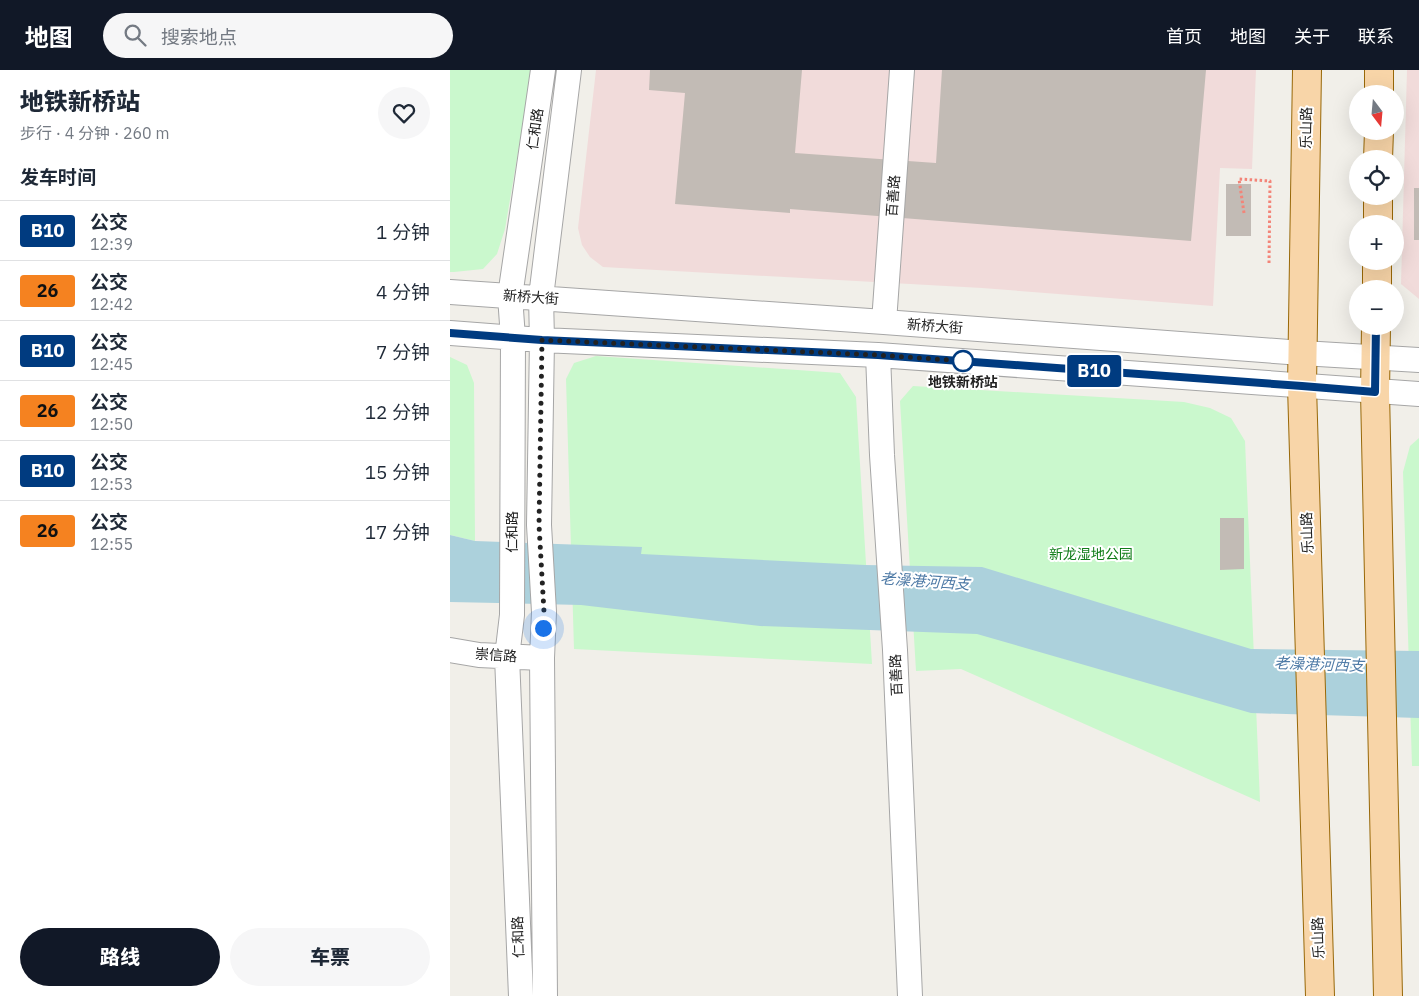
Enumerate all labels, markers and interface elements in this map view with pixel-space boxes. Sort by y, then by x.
search box [103,13,453,58]
text: 地图 [25,21,73,53]
icon: search [121,21,149,49]
text: 搜索地点 [161,25,237,49]
text: 首页 [1166,25,1202,48]
text: 地图 [1230,25,1266,48]
text: 关于 [1294,25,1330,48]
text: 联系 [1358,25,1394,48]
text: 地铁新桥站 [20,85,140,117]
north arrow [1349,85,1404,140]
map controls [1349,85,1404,335]
button: heart [378,87,430,139]
street label: 仁和路 [523,107,547,151]
street label: 乐山路 [1297,107,1315,149]
text: 步行 · 4 分钟 · 260 m [20,123,169,143]
button: locate [1349,150,1404,205]
text: 发车时间 [20,165,96,189]
street label: 百善路 [883,174,903,218]
text: 公交 [90,210,128,234]
button: + [1349,215,1404,270]
text: B10 [31,219,64,242]
text: 1 分钟 [376,220,430,244]
text: 12:39 [90,234,133,254]
text: 公交 [90,270,128,294]
text: 26 [37,279,58,302]
text: 4 分钟 [376,280,430,304]
button: − [1349,280,1404,335]
street label: 新桥大街 [502,286,560,308]
text: 12:42 [90,294,133,314]
street label: 新桥大街 [906,315,964,337]
text: 公交 [90,330,128,354]
text: B10 [31,339,64,362]
text: 7 分钟 [376,340,430,364]
marker: 地铁新桥站 [952,350,974,372]
text: 12:45 [90,354,133,374]
line badge: B10 [1065,355,1123,387]
text: B10 [1077,359,1111,382]
place label: 地铁新桥站 [928,373,998,391]
text: 公交 [90,390,128,414]
text: 26 [37,399,58,422]
text: 12 分钟 [365,400,430,424]
text: 12:50 [90,414,133,434]
text: 公交 [90,450,128,474]
text: B10 [31,459,64,482]
text: 15 分钟 [365,460,430,484]
text: 12:53 [90,474,133,494]
text: 公交 [90,510,128,534]
street label: 仁和路 [503,511,521,553]
street label: 乐山路 [1297,512,1317,554]
text: 26 [37,519,58,542]
text: 17 分钟 [365,520,430,544]
text: 12:55 [90,534,133,554]
park label: 新龙湿地公园 [1049,545,1133,563]
water label: 老澡港河西支 [879,568,973,594]
your location [531,616,556,641]
street label: 崇信路 [474,645,518,665]
water label: 老澡港河西支 [1274,653,1366,675]
street label: 百善路 [886,654,906,696]
street label: 仁和路 [508,916,528,958]
street label: 乐山路 [1308,917,1328,959]
button: 路线 [20,928,220,986]
button: 车票 [230,928,430,986]

